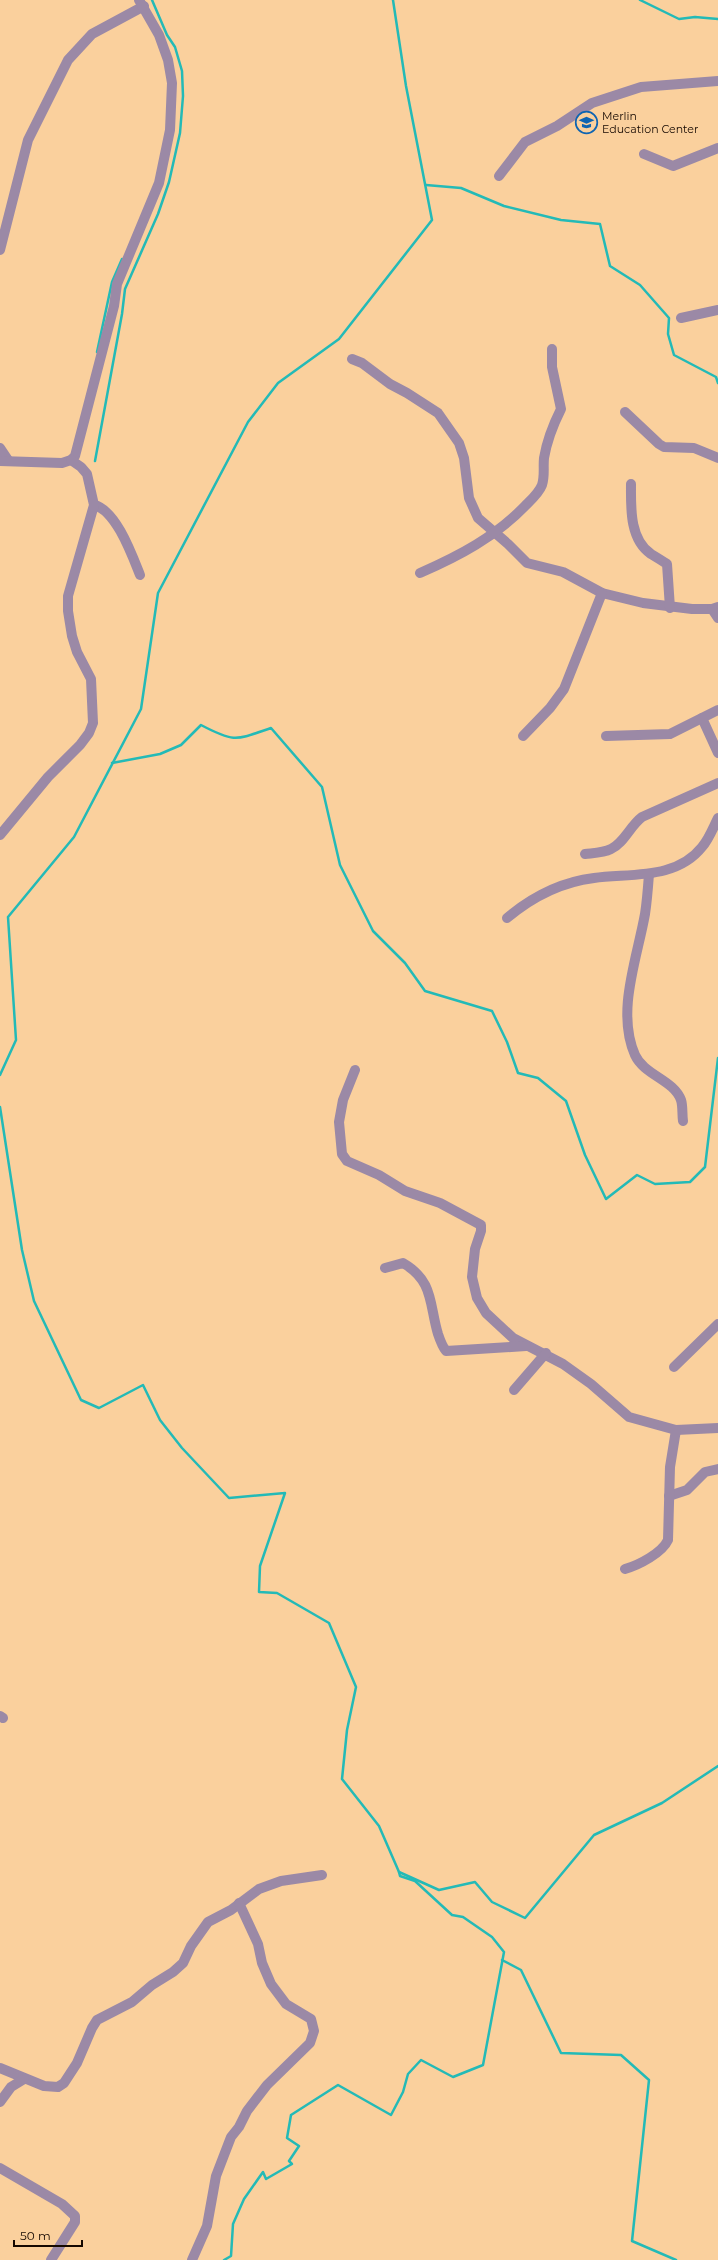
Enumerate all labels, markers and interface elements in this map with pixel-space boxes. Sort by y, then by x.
school or university icon: Merlin Education Center [573,109,599,135]
place label: Merlin Education Center [602,109,698,136]
scale bar [14,2222,82,2248]
text: 50 m [20,2228,51,2243]

